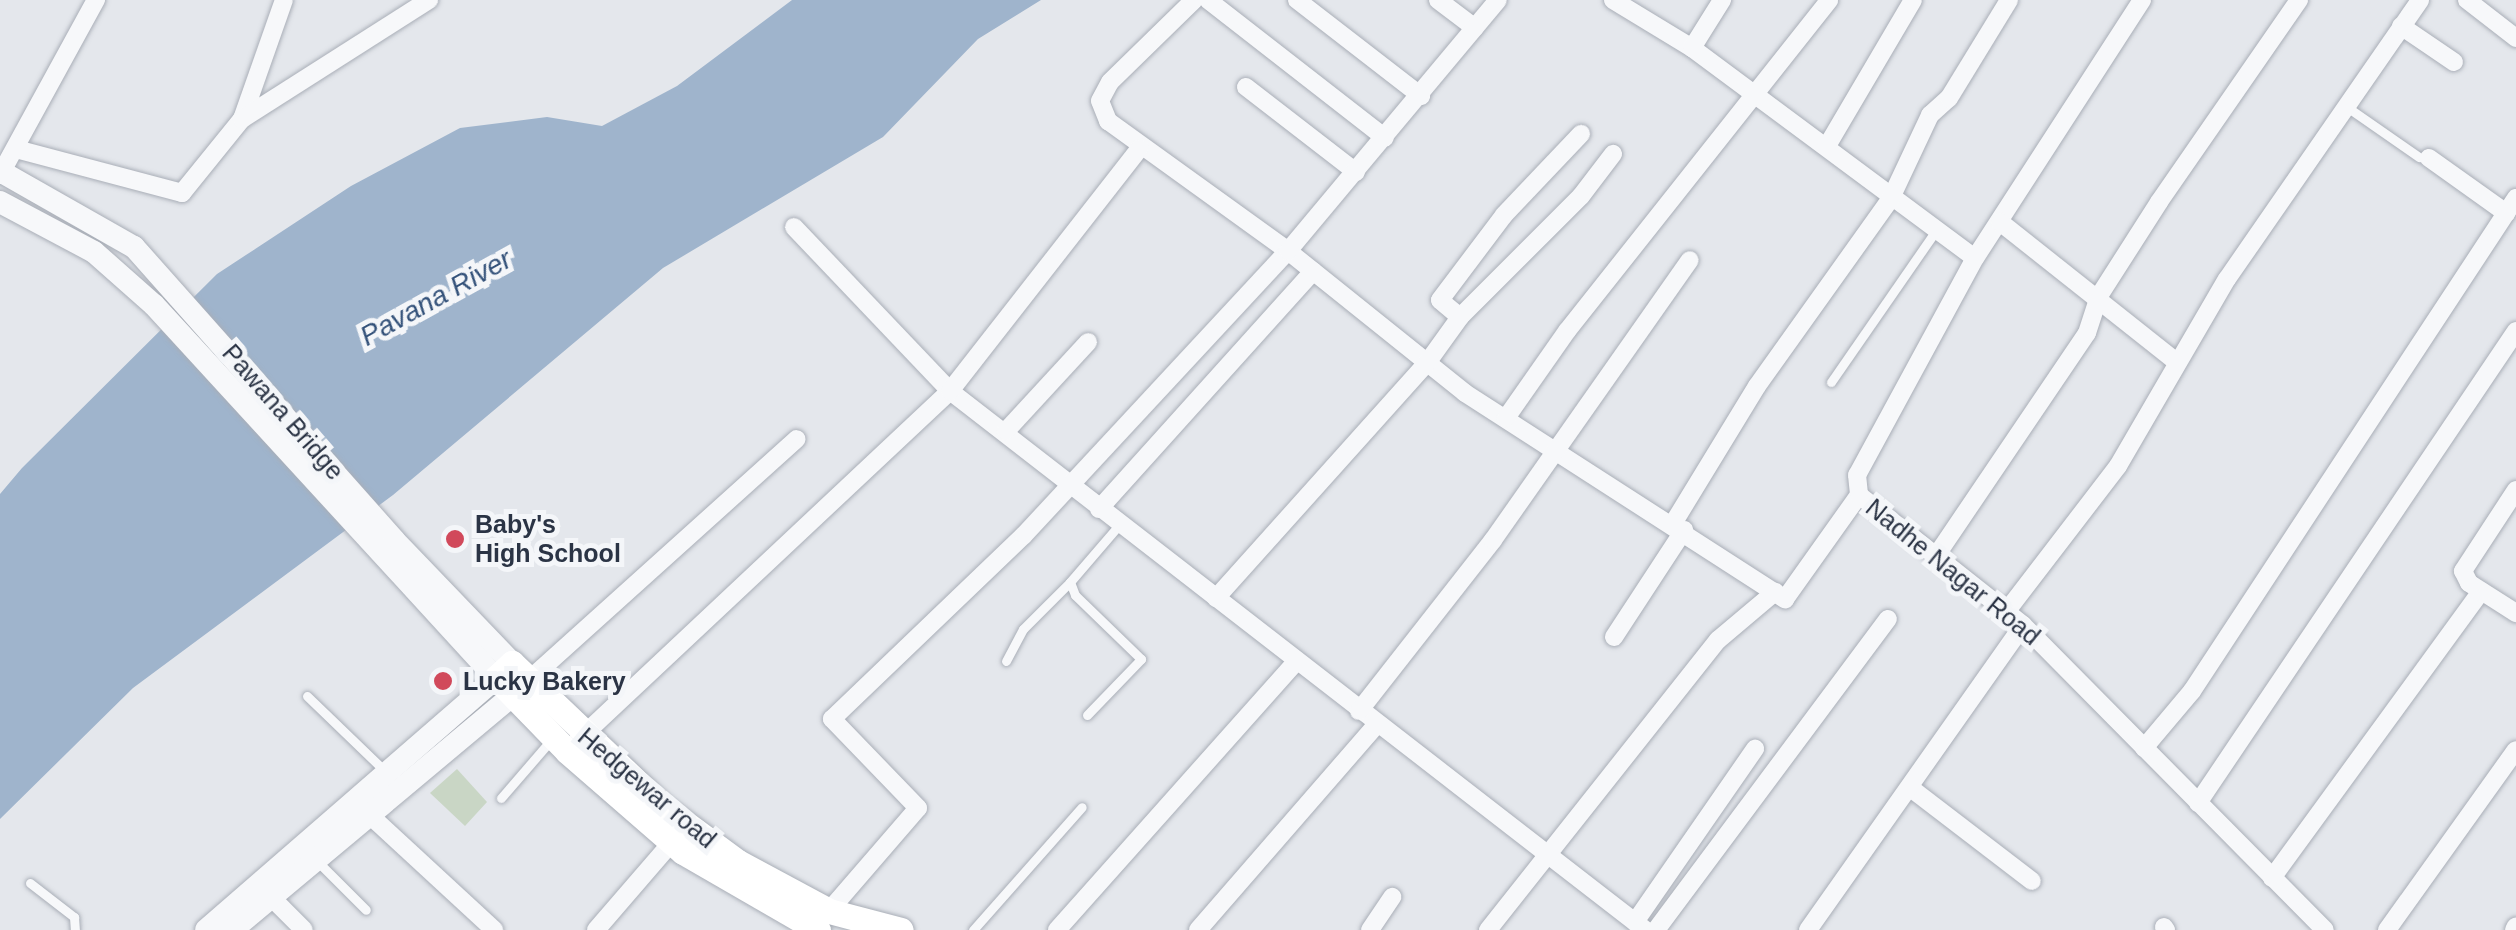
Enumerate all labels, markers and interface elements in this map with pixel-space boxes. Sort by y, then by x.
water label: Pavana River [354,243,518,353]
street label: Pawana Bridge [216,338,350,486]
street label: Nadhe Nagar Road [1860,493,2046,651]
place label: Baby's High School [475,510,621,569]
marker: Baby's High School [444,528,466,550]
place label: Lucky Bakery [463,666,626,696]
marker: Lucky Bakery [432,670,454,692]
street label: Hedgewar road [572,722,722,854]

